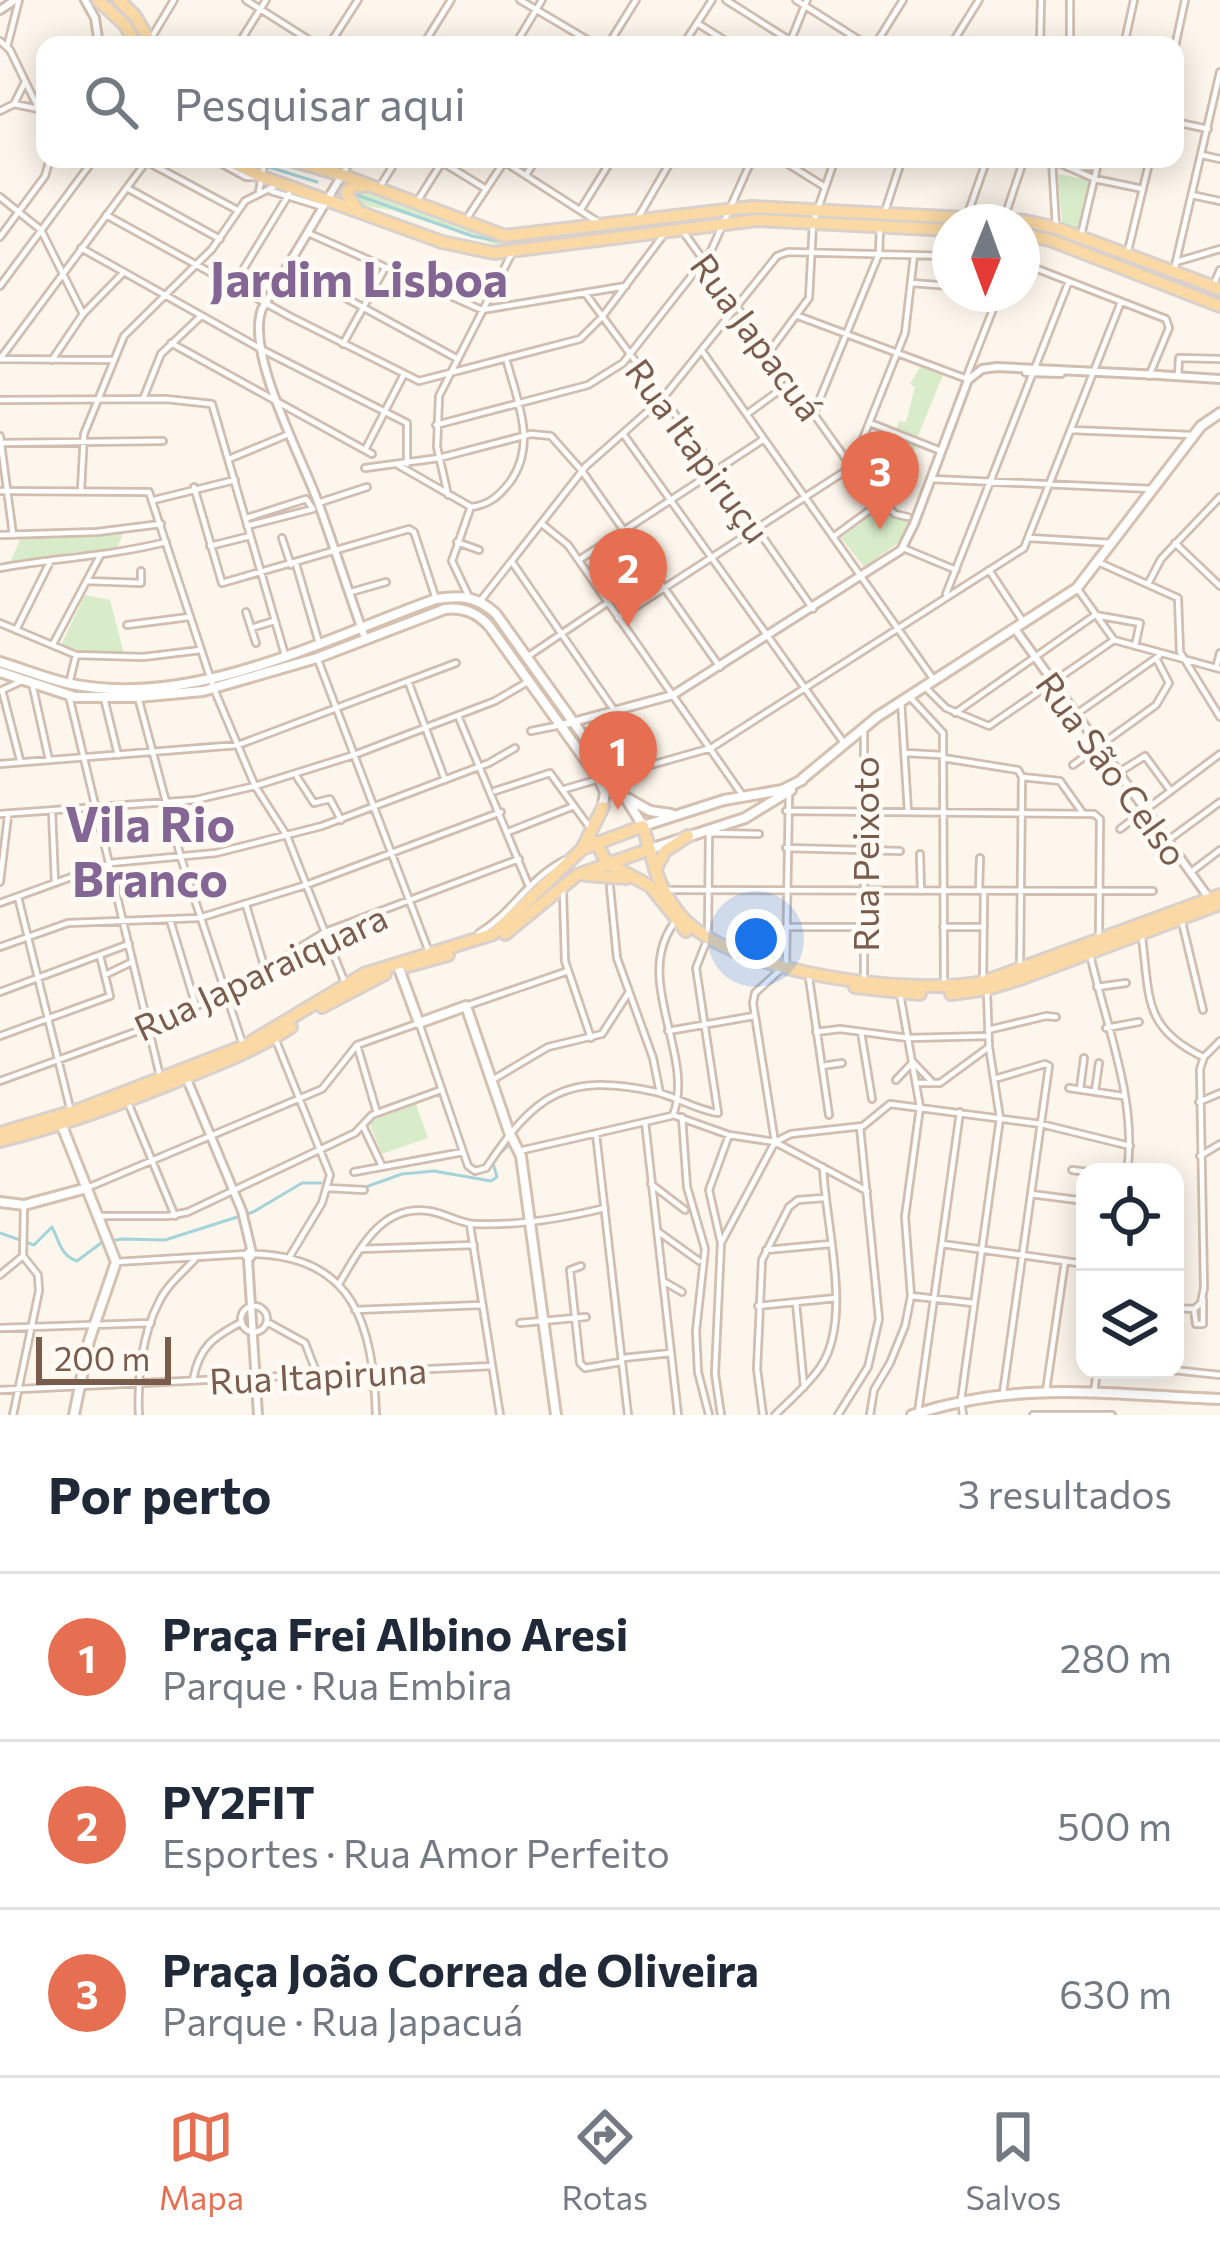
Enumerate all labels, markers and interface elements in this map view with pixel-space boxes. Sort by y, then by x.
search box [36,36,1184,168]
icon: search [78,69,144,135]
text: Pesquisar aqui [174,75,466,130]
north arrow [932,204,1040,312]
street label: Rua Japacuá [683,244,833,428]
district label: Jardim Lisboa [210,248,508,307]
street label: Rua Itapiruçu [618,350,780,550]
pin: 3 [841,431,919,530]
pin: 2 [589,528,667,627]
street label: Rua São Celso [1028,663,1198,873]
pin: 1 [579,711,657,810]
street label: Rua Peixoto [842,756,886,952]
district label: Vila Rio Branco [65,793,235,907]
street label: Rua Japaraiquara [126,893,394,1049]
your location [726,909,786,969]
map controls [1076,1163,1184,1379]
button: locate [1076,1163,1184,1271]
button: layers [1076,1271,1184,1379]
scale bar [36,1331,171,1384]
text: 200 m [54,1337,150,1378]
street label: Rua Itapiruna [208,1346,428,1402]
text: Por perto [48,1462,272,1525]
text: 3 resultados [958,1469,1172,1517]
text: Praça Frei Albino Aresi [162,1605,628,1660]
text: 1 [78,1633,96,1681]
text: 280 m [1060,1633,1172,1681]
text: Parque · Rua Embira [162,1660,512,1708]
text: PY2FIT [162,1773,315,1828]
text: 2 [76,1801,98,1849]
text: 500 m [1057,1801,1172,1849]
text: Esportes · Rua Amor Perfeito [162,1828,670,1876]
text: Praça João Correa de Oliveira [162,1941,759,1996]
text: 3 [76,1969,98,2017]
text: 630 m [1059,1969,1172,2017]
text: Parque · Rua Japacuá [162,1996,523,2044]
tab: Mapa [159,2104,244,2217]
tab: Rotas [562,2104,648,2217]
tab: Salvos [965,2104,1061,2217]

